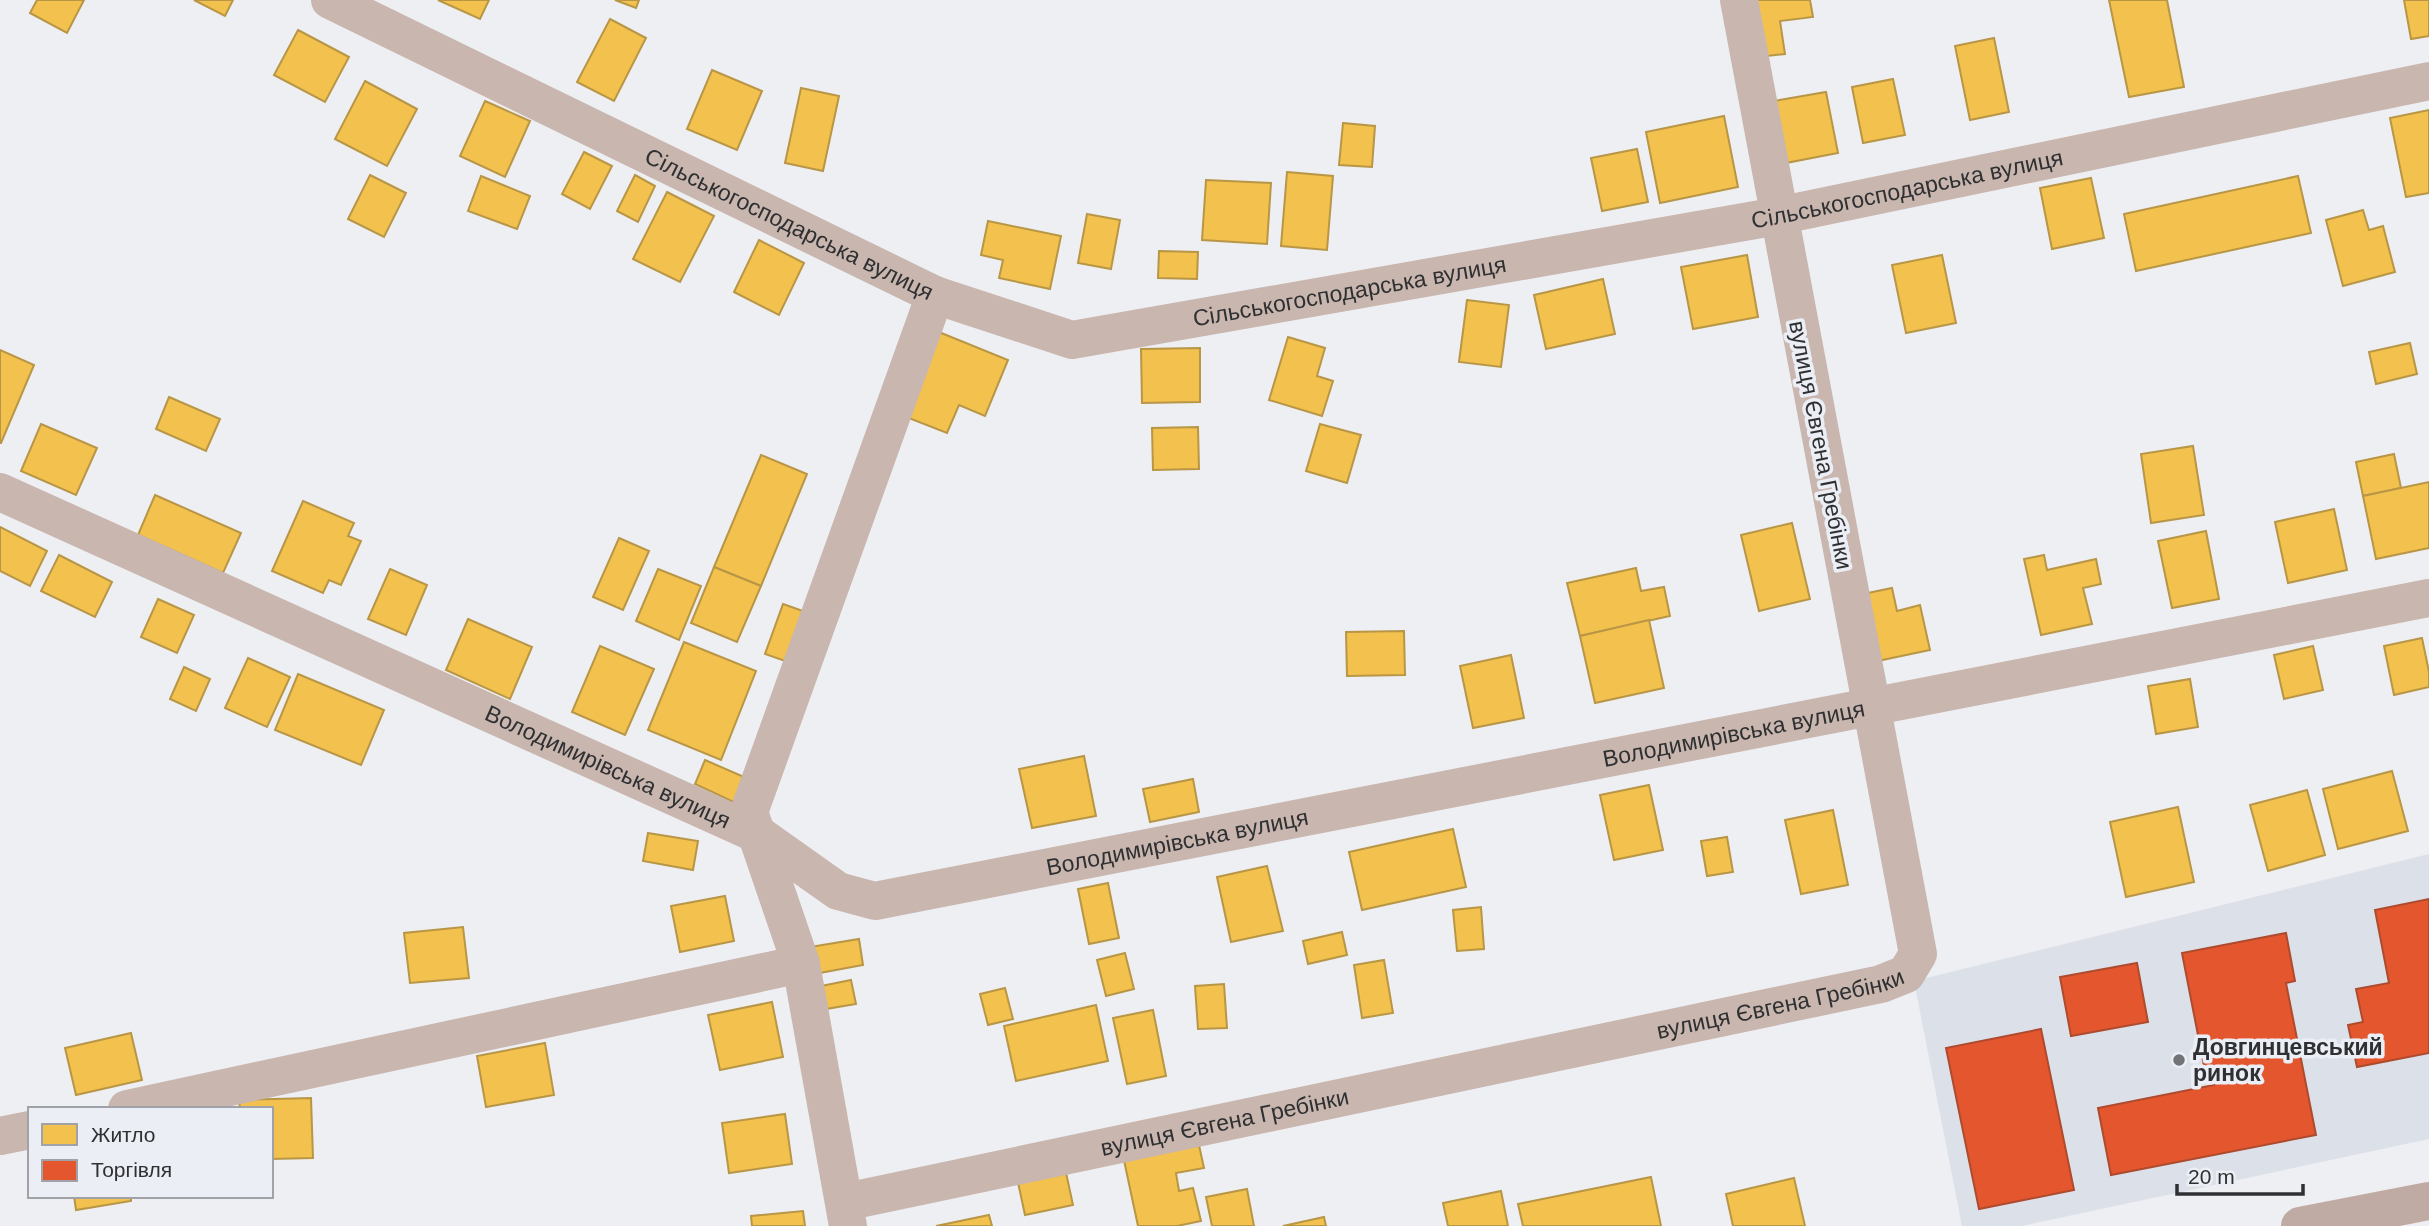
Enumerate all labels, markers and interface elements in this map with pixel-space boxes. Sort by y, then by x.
street label: Сільськогосподарська вулиця [641,143,938,305]
street label: Сільськогосподарська вулиця [1749,144,2065,233]
street label: Сільськогосподарська вулиця [1191,251,1508,332]
street label: вулиця Євгена Гребінки [1784,318,1858,572]
street label: Володимирівська вулиця [1601,695,1867,772]
street label: Володимирівська вулиця [481,700,735,833]
street label: Володимирівська вулиця [1044,804,1310,880]
street label: вулиця Євгена Гребінки [1654,963,1908,1044]
place label: Довгинцевський ринок [2193,1034,2383,1086]
marker: Довгинцевський ринок [2171,1052,2187,1068]
street label: вулиця Євгена Гребінки [1098,1083,1351,1161]
legend [28,1107,273,1198]
text: Житло [91,1123,155,1146]
scale bar [2177,1152,2303,1196]
text: Торгівля [91,1158,172,1181]
text: 20 m [2188,1165,2235,1188]

